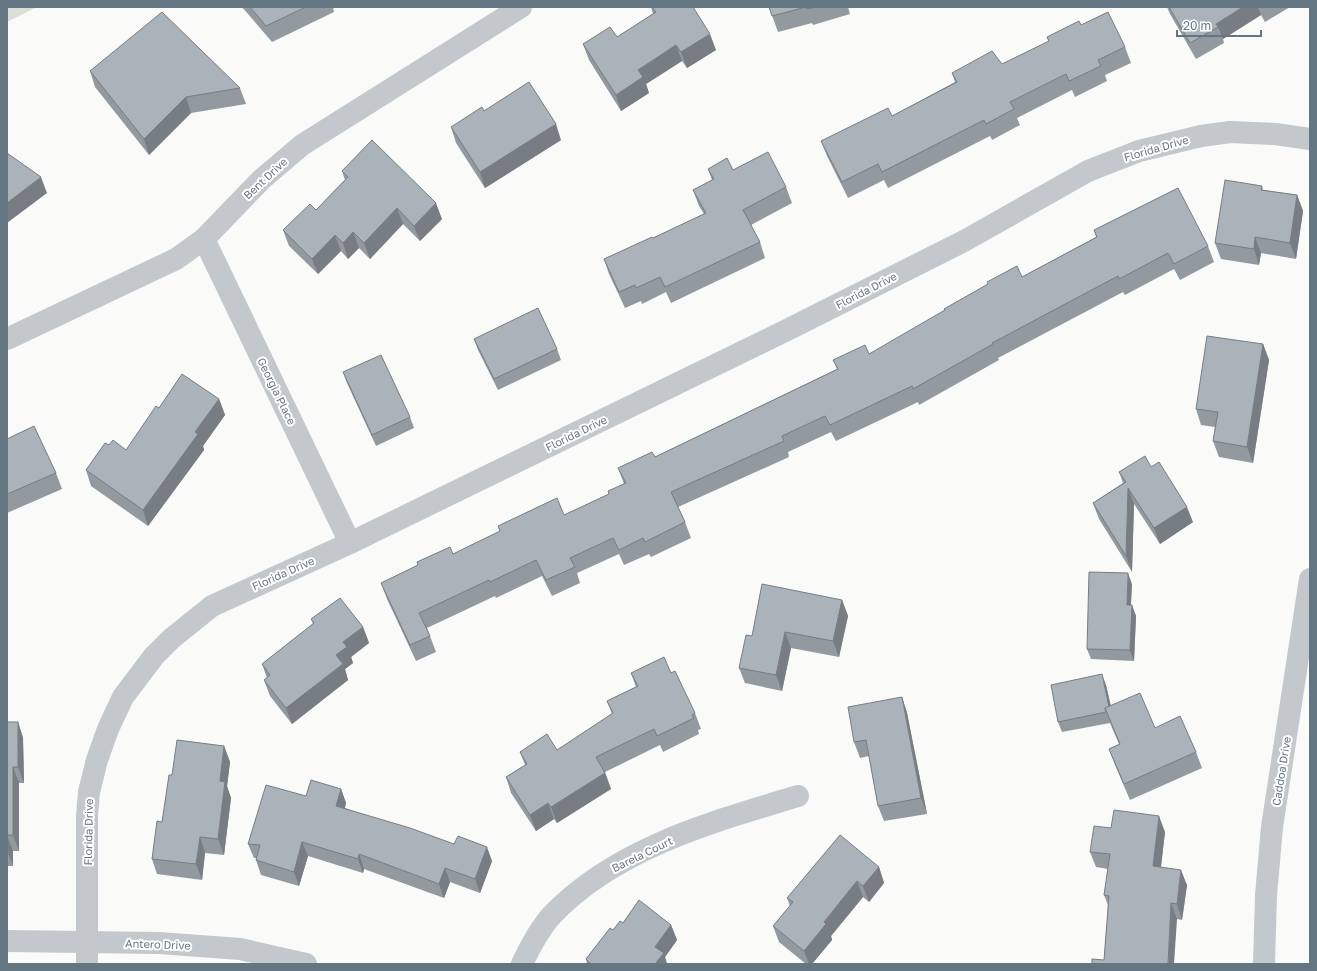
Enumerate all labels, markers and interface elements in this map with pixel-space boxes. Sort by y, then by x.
scale bar [1177,12,1261,38]
text: 20 m [1183,18,1211,33]
street label: Florida Drive [1122,133,1190,163]
street label: Bent Drive [241,155,289,201]
street label: Florida Drive [833,269,899,311]
street label: Georgia Place [255,355,299,427]
street label: Florida Drive [543,413,609,453]
street label: Florida Drive [250,553,316,593]
street label: Caddoa Drive [1269,735,1293,807]
street label: Florida Drive [81,799,95,865]
street label: Barela Court [609,834,675,874]
street label: Antero Drive [125,936,191,952]

